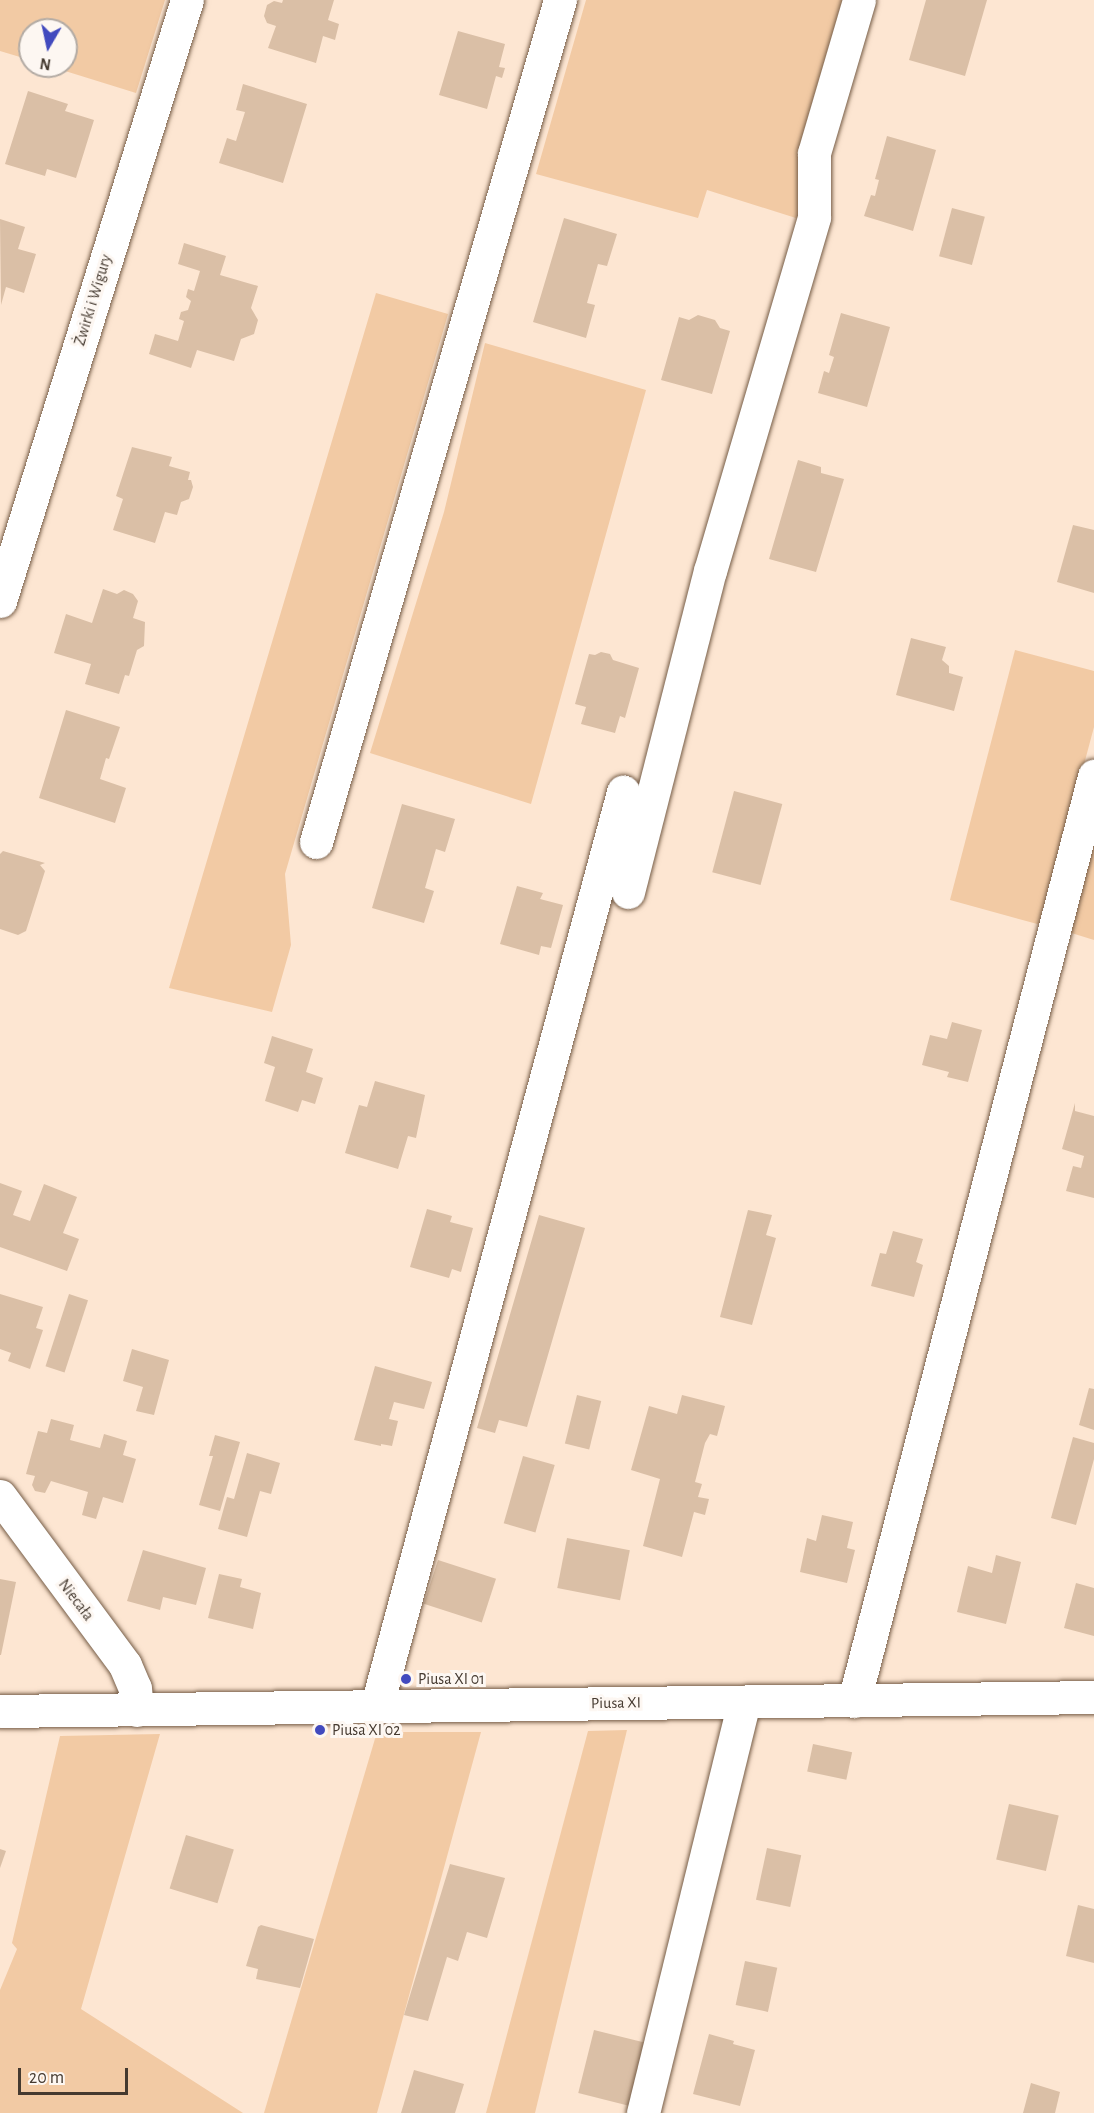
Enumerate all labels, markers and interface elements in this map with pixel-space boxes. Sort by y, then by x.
north arrow [18,18,78,78]
text: N [39,55,52,73]
street label: Żwirki i Wigury [70,252,116,348]
street label: Niecała [54,1575,98,1625]
place label: Piusa XI 01 [418,1669,485,1689]
marker: Piusa XI 01 [399,1672,413,1686]
street label: Piusa XI [591,1693,641,1713]
place label: Piusa XI 02 [332,1720,400,1740]
marker: Piusa XI 02 [313,1723,327,1737]
scale bar [21,2056,130,2094]
text: 20 m [29,2069,64,2087]

